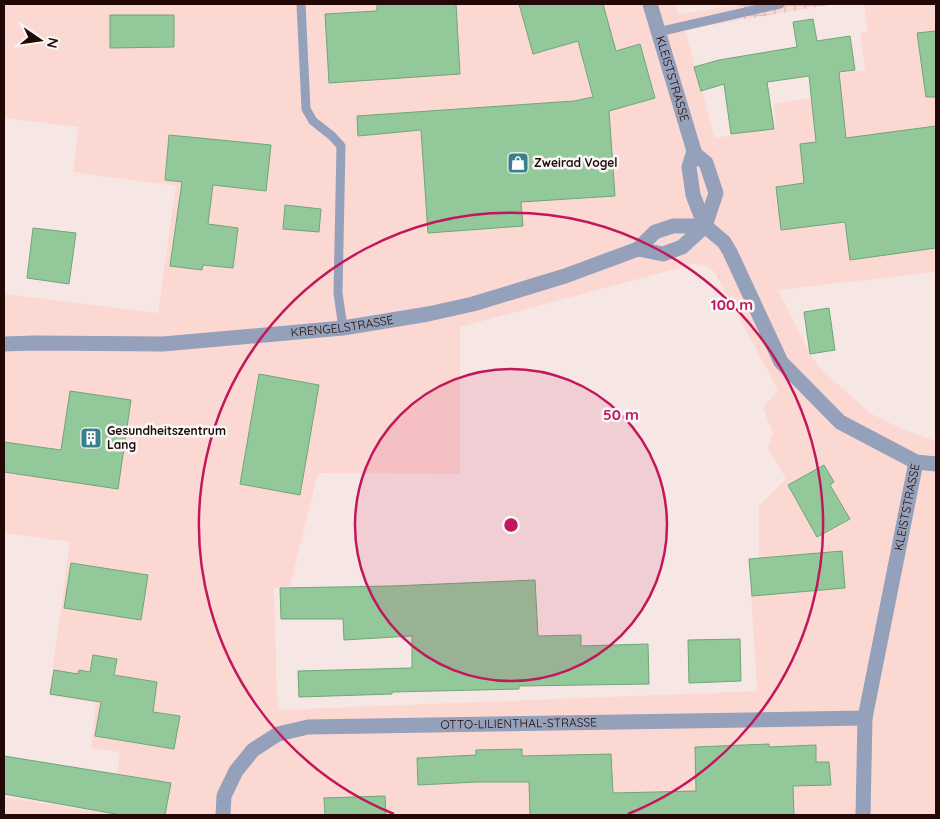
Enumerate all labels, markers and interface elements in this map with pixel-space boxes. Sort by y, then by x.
north arrow [15,15,65,65]
street label: KLEISTSTRASSE [653,34,693,123]
text: N [43,36,63,50]
shop icon: Zweirad Vogel [506,151,530,175]
place label: Zweirad Vogel [534,155,618,170]
text: 100 m [711,295,753,314]
street label: KRENGELSTRASSE [290,312,395,340]
text: 50 m [603,405,639,424]
place label: Gesundheitszentrum Lang [107,423,226,452]
building icon: Gesundheitszentrum Lang [79,426,103,450]
street label: KLEISTSTRASSE [891,462,923,552]
centre of rings [502,516,520,534]
street label: OTTO-LILIENTHAL-STRASSE [440,714,597,732]

